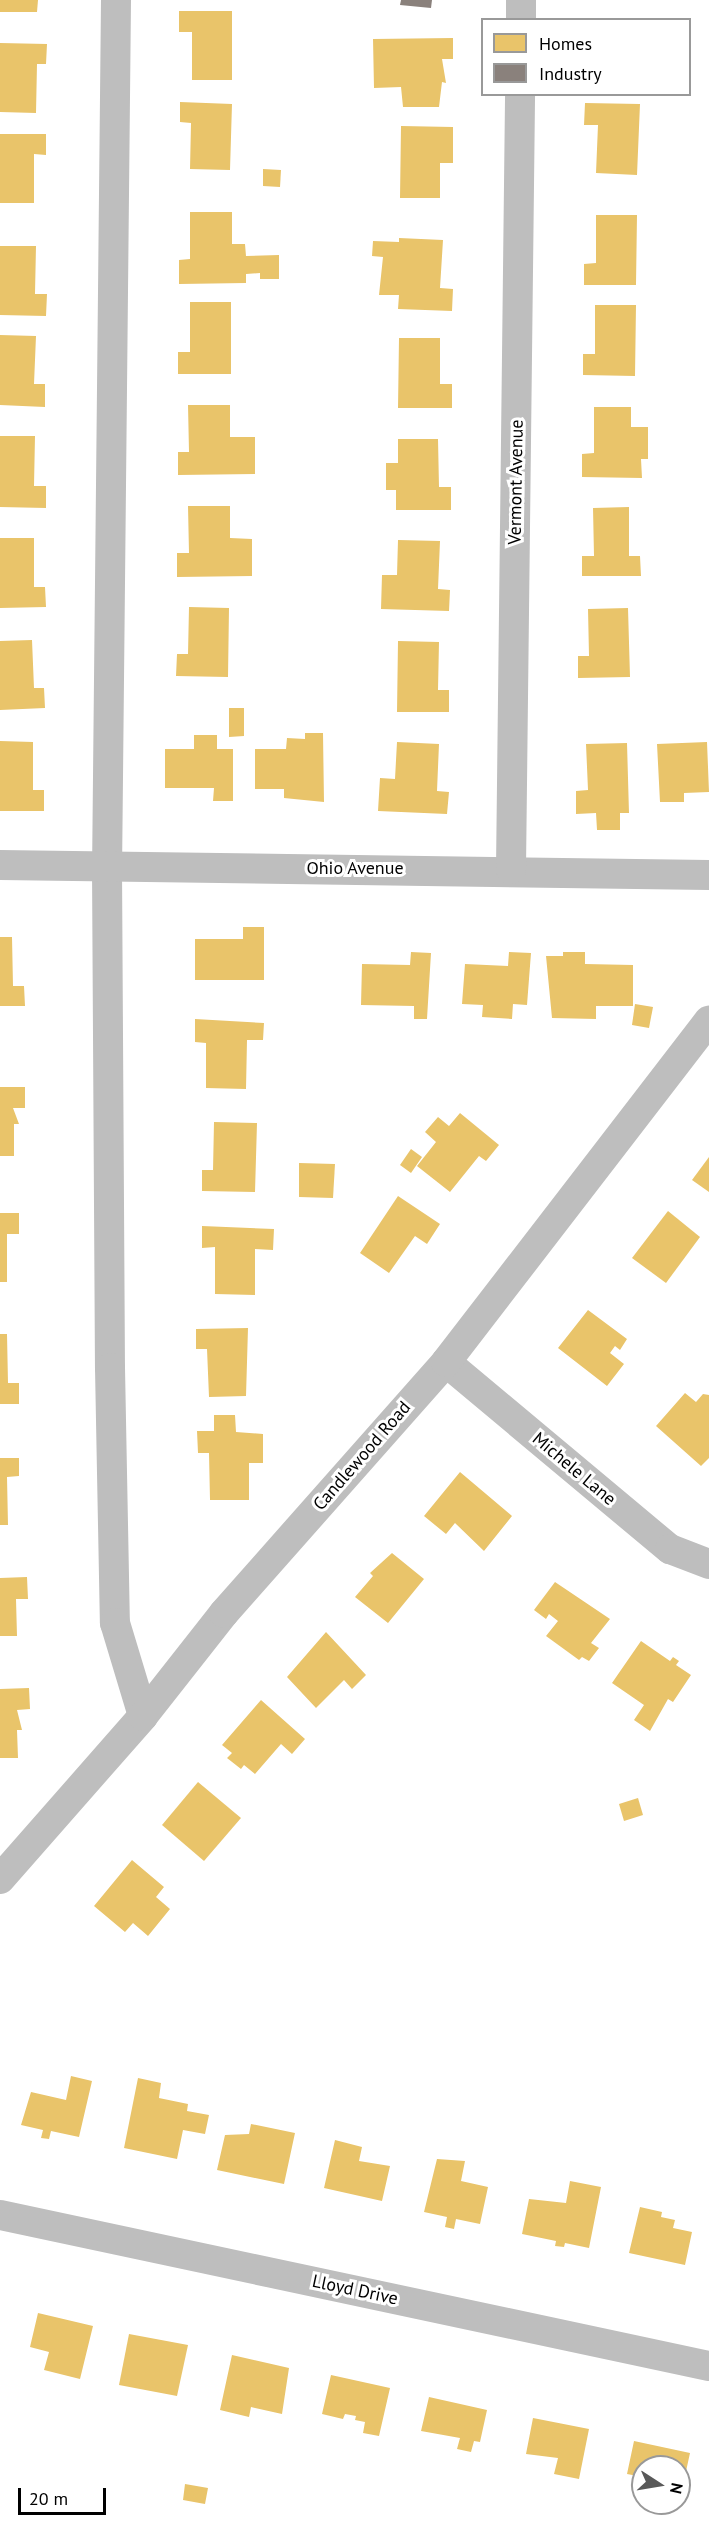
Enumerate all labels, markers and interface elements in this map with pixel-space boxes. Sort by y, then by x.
legend [481,18,691,96]
text: Homes [539,32,592,55]
text: Industry [539,62,602,85]
street label: Vermont Avenue [504,419,528,545]
street label: Ohio Avenue [306,857,404,879]
street label: Candlewood Road [309,1397,415,1515]
street label: Michele Lane [528,1428,620,1510]
street label: Lloyd Drive [310,2270,400,2310]
north arrow [631,2455,691,2515]
scale bar [21,2476,110,2514]
text: N [666,2481,688,2496]
text: 20 m [29,2487,68,2510]

